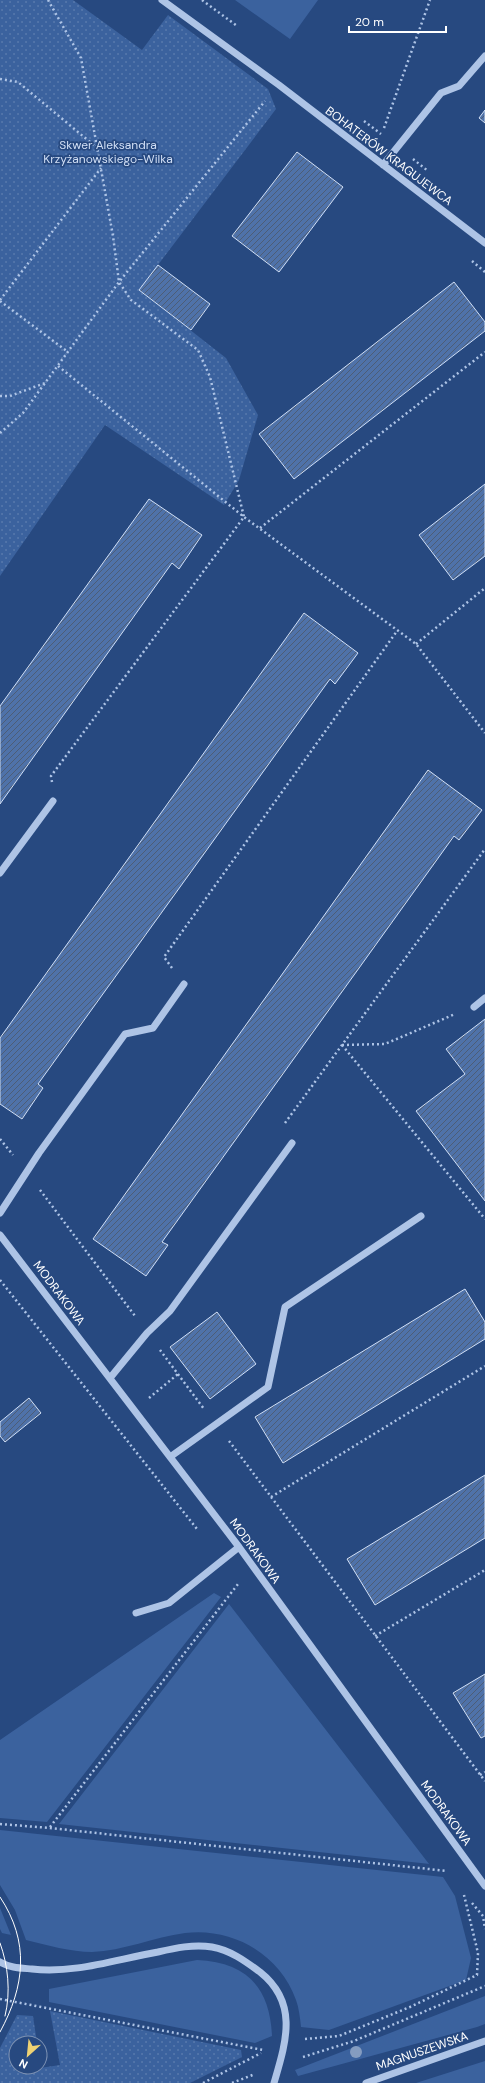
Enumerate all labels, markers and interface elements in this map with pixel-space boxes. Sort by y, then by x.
scale bar [349,8,446,34]
text: 20 m [355,14,384,30]
street label: BOHATERÓW KRAGUJEWCA [322,103,456,209]
park label: Skwer Aleksandra Krzyżanowskiego-Wilka [43,137,173,167]
street label: MODRAKOWA [29,1257,89,1329]
street label: MODRAKOWA [226,1515,284,1587]
street label: MODRAKOWA [417,1777,475,1849]
street label: MAGNUSZEWSKA [374,2028,470,2074]
north arrow [8,2035,48,2075]
text: N [17,2056,30,2072]

